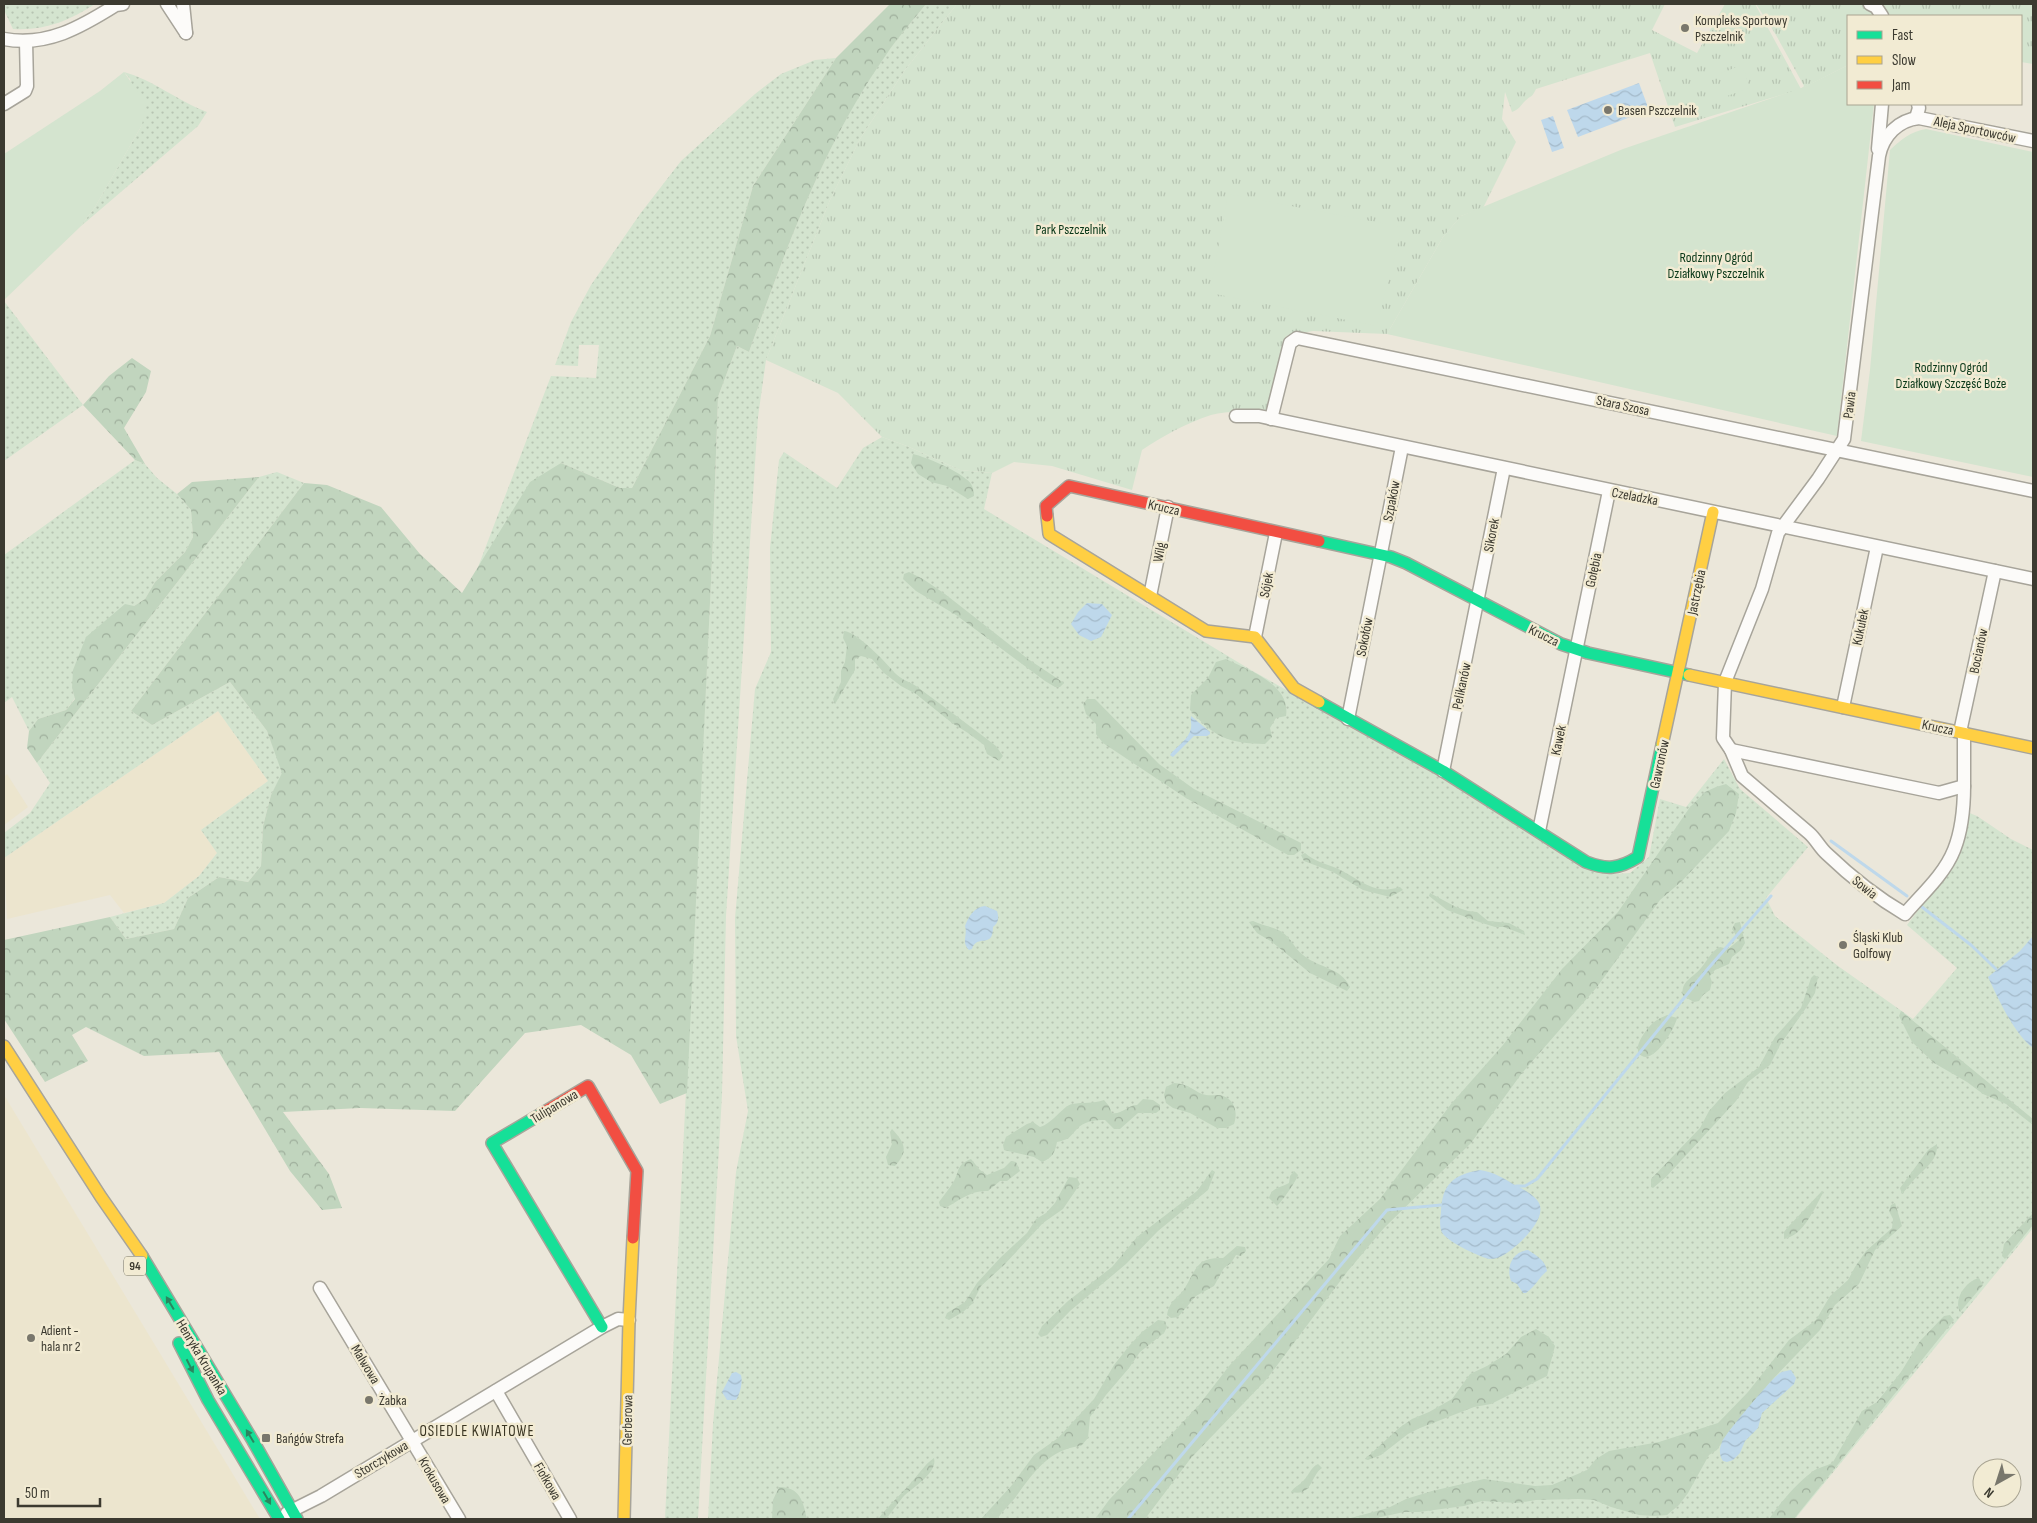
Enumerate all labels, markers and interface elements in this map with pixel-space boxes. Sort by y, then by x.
place label: Kompleks Sportowy Pszczelnik [1695,12,1788,45]
legend [1847,15,2022,105]
marker: Kompleks Sportowy Pszczelnik [1679,22,1691,34]
text: Fast [1892,26,1914,45]
text: Slow [1892,51,1916,70]
text: Jam [1891,76,1910,95]
place label: Basen Pszczelnik [1618,102,1697,119]
marker: Basen Pszczelnik [1602,104,1614,116]
street label: Aleja Sportowców [1931,112,2017,146]
park label: Park Pszczelnik [1036,221,1107,238]
park label: Rodzinny Ogród Działkowy Pszczelnik [1668,249,1765,282]
park label: Rodzinny Ogród Działkowy Szczęść Boże [1896,359,2006,392]
street label: Pawia [1839,391,1860,419]
street label: Stara Szosa [1595,392,1651,419]
street label: Szpaków [1379,479,1404,523]
street label: Czeladzka [1610,484,1660,509]
street label: Krucza [1146,496,1181,519]
street label: Sikorek [1480,516,1503,554]
street label: Wilg [1149,540,1170,563]
street label: Gołębia [1582,551,1605,589]
street label: Jastrzębia [1683,568,1710,617]
street label: Sójek [1256,570,1277,599]
street label: Kukułek [1848,607,1873,647]
street label: Sokołów [1352,616,1377,658]
street label: Krucza [1526,621,1562,650]
street label: Bocianów [1965,627,1992,675]
street label: Pelikanów [1448,661,1475,711]
street label: Krucza [1920,716,1955,739]
street label: Kawek [1547,723,1570,757]
street label: Gawronów [1646,738,1673,790]
street label: Sowia [1849,872,1881,903]
place label: Śląski Klub Golfowy [1853,929,1903,962]
marker: Śląski Klub Golfowy [1837,939,1849,951]
street label: Tulipanowa [528,1086,581,1127]
road number: 94 [124,1256,146,1276]
one-way arrow [166,1297,175,1310]
street label: Henryka Krupanka [172,1316,231,1398]
place label: Adient - hala nr 2 [40,1322,81,1355]
marker: Adient - hala nr 2 [25,1332,37,1344]
street label: Malwowa [347,1341,384,1387]
one-way arrow [186,1359,194,1373]
place label: Żabka [379,1392,407,1409]
marker: Żabka [363,1394,375,1406]
street label: Gerberowa [619,1395,636,1446]
district label: OSIEDLE KWIATOWE [419,1422,535,1441]
one-way arrow [246,1429,255,1442]
place label: Bańgów Strefa [276,1430,344,1447]
marker: Bańgów Strefa [260,1432,272,1444]
street label: Storczykowa [351,1437,411,1482]
street label: Krokusowa [414,1454,455,1507]
north arrow [1972,1458,2022,1508]
street label: Fiołkowa [530,1459,565,1503]
scale bar [18,1476,100,1508]
text: 50 m [25,1484,50,1503]
text: N [1981,1484,1997,1502]
one-way arrow [262,1491,271,1504]

